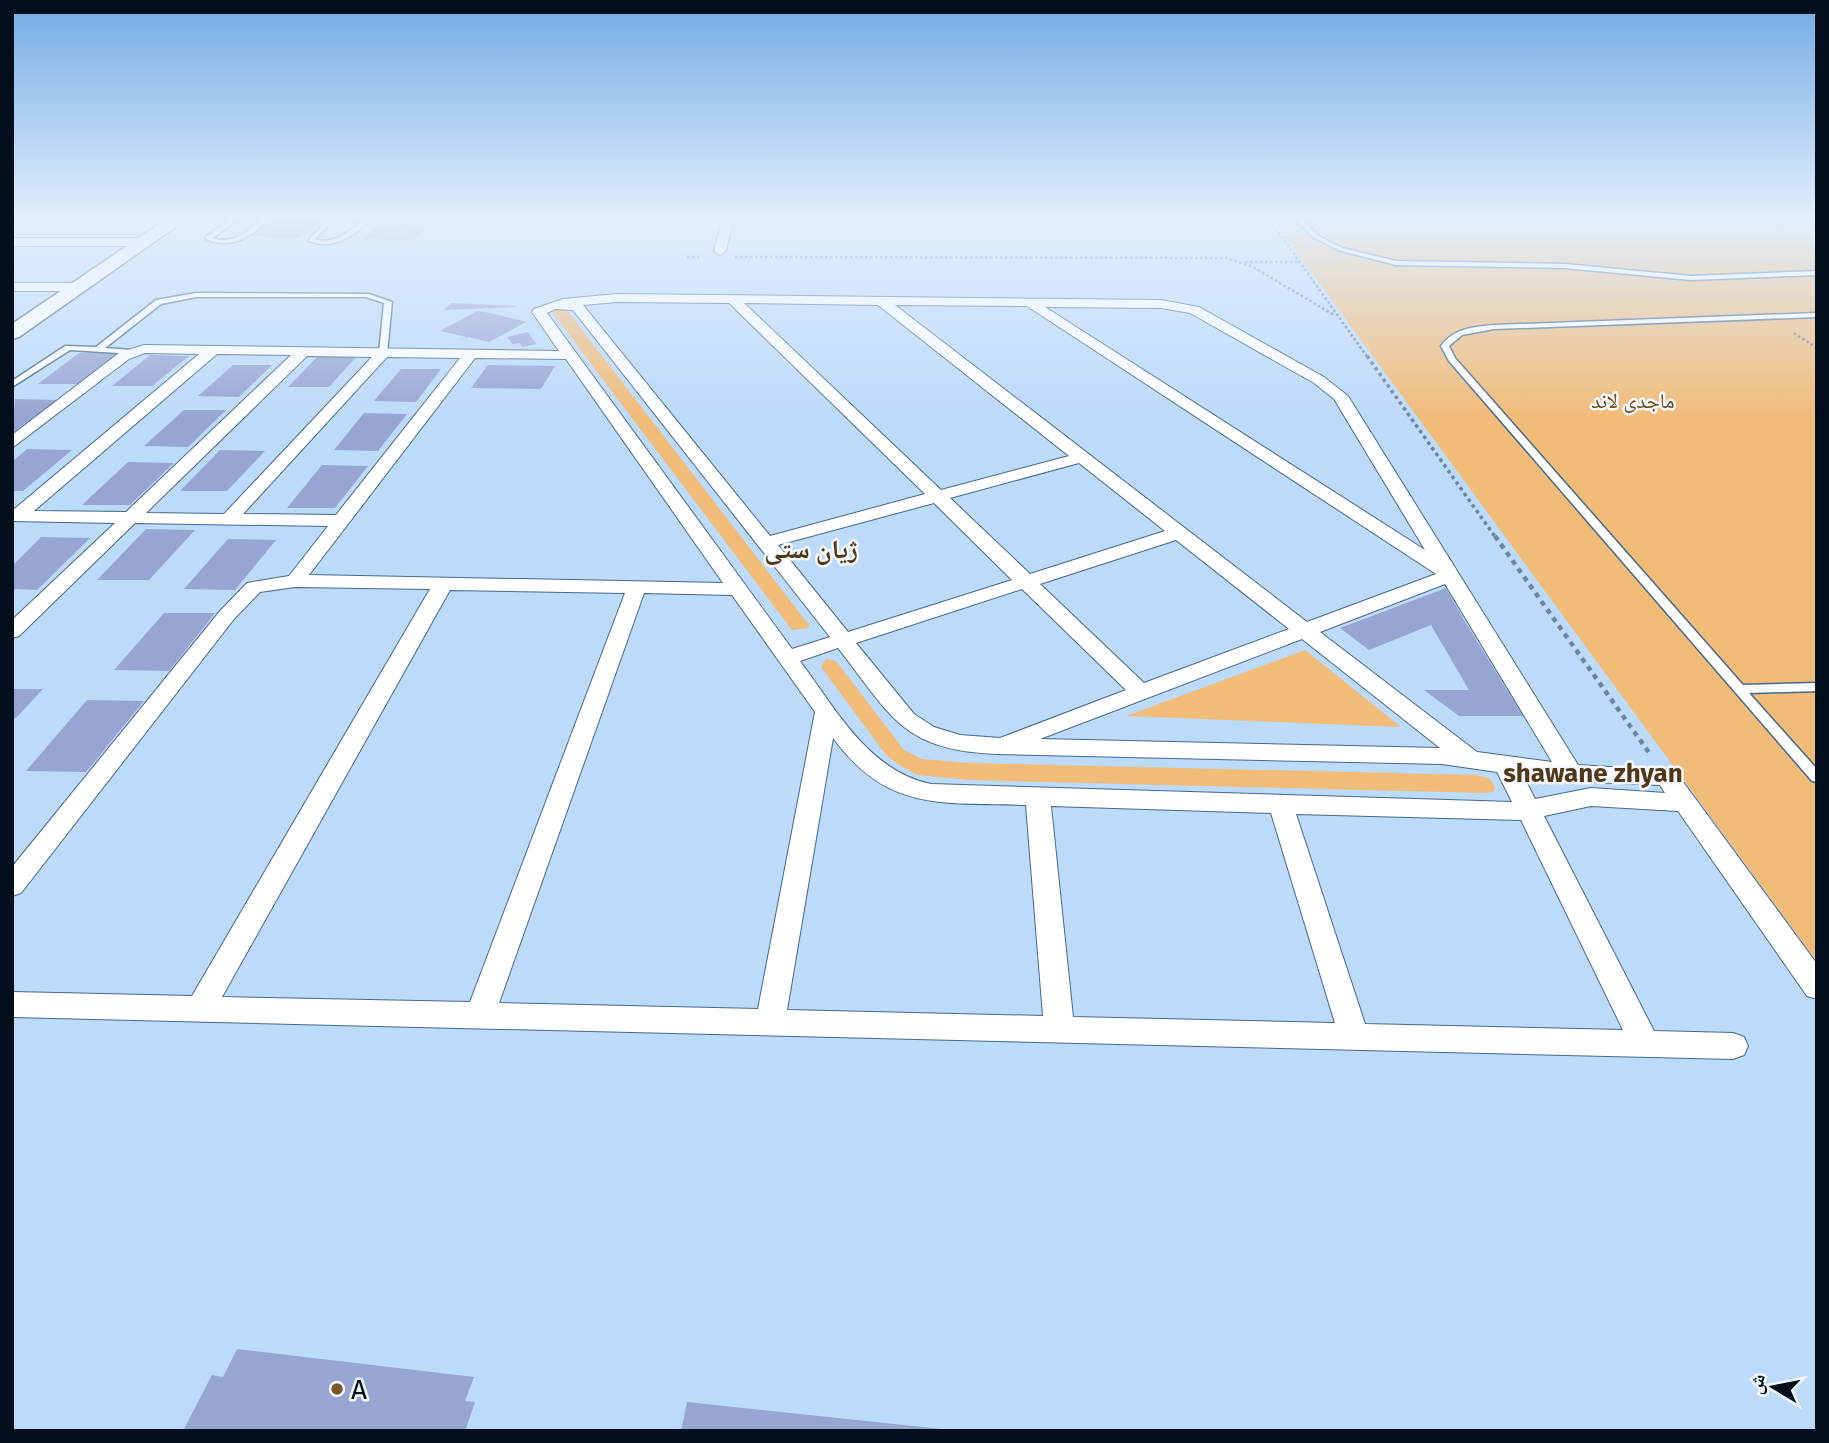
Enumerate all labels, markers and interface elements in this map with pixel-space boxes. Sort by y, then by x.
park label: ماجدی لاند [1591,388,1675,414]
district label: ژیان ستی [764,534,858,565]
district label: shawane zhyan [1503,758,1683,789]
north arrow [1738,1352,1808,1422]
text: ش [1744,1372,1770,1396]
place label: A [351,1373,367,1406]
marker: A [329,1381,345,1397]

